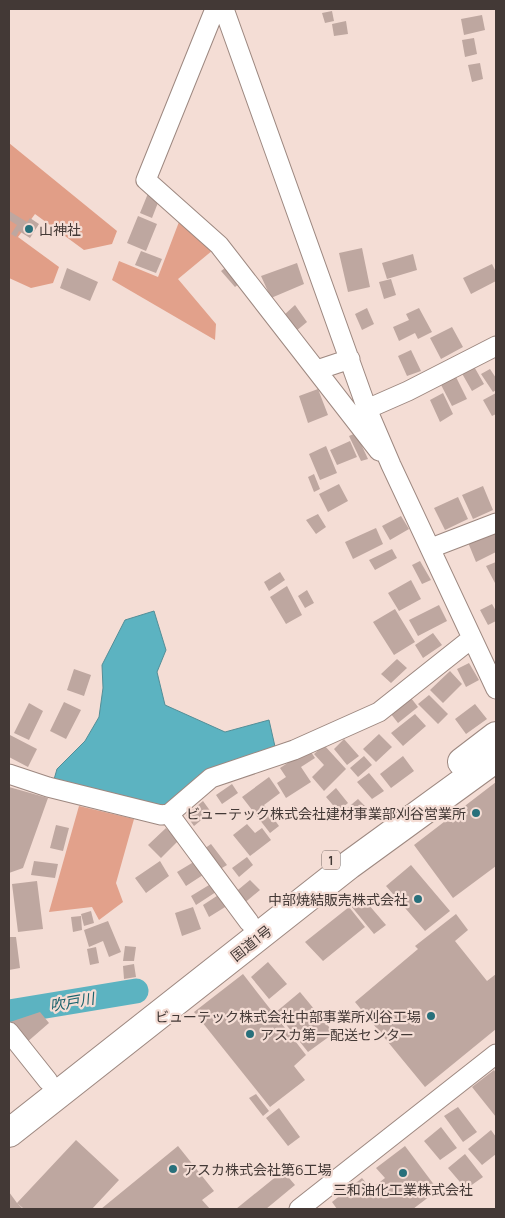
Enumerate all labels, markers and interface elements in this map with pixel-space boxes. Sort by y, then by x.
place label: 山神社 [39,220,81,239]
marker: 山神社 [23,223,35,235]
place label: ビューテック株式会社建材事業部刈谷営業所 [186,804,466,823]
marker: ビューテック株式会社建材事業部刈谷営業所 [470,807,482,819]
road number: 1 [322,850,340,870]
place label: 中部焼結販売株式会社 [268,890,408,909]
marker: 中部焼結販売株式会社 [412,893,424,905]
street label: 国道1号 [226,921,276,965]
water label: 吹戸川 [48,987,98,1016]
place label: ビューテック株式会社中部事業所刈谷工場 [155,1007,421,1026]
marker: ビューテック株式会社中部事業所刈谷工場 [425,1010,437,1022]
place label: アスカ第一配送センター [260,1025,414,1044]
marker: アスカ第一配送センター [244,1028,256,1040]
place label: アスカ株式会社第6工場 [183,1160,332,1179]
marker: アスカ株式会社第6工場 [167,1163,179,1175]
marker: 三和油化工業株式会社 [397,1167,409,1179]
place label: 三和油化工業株式会社 [333,1180,473,1199]

